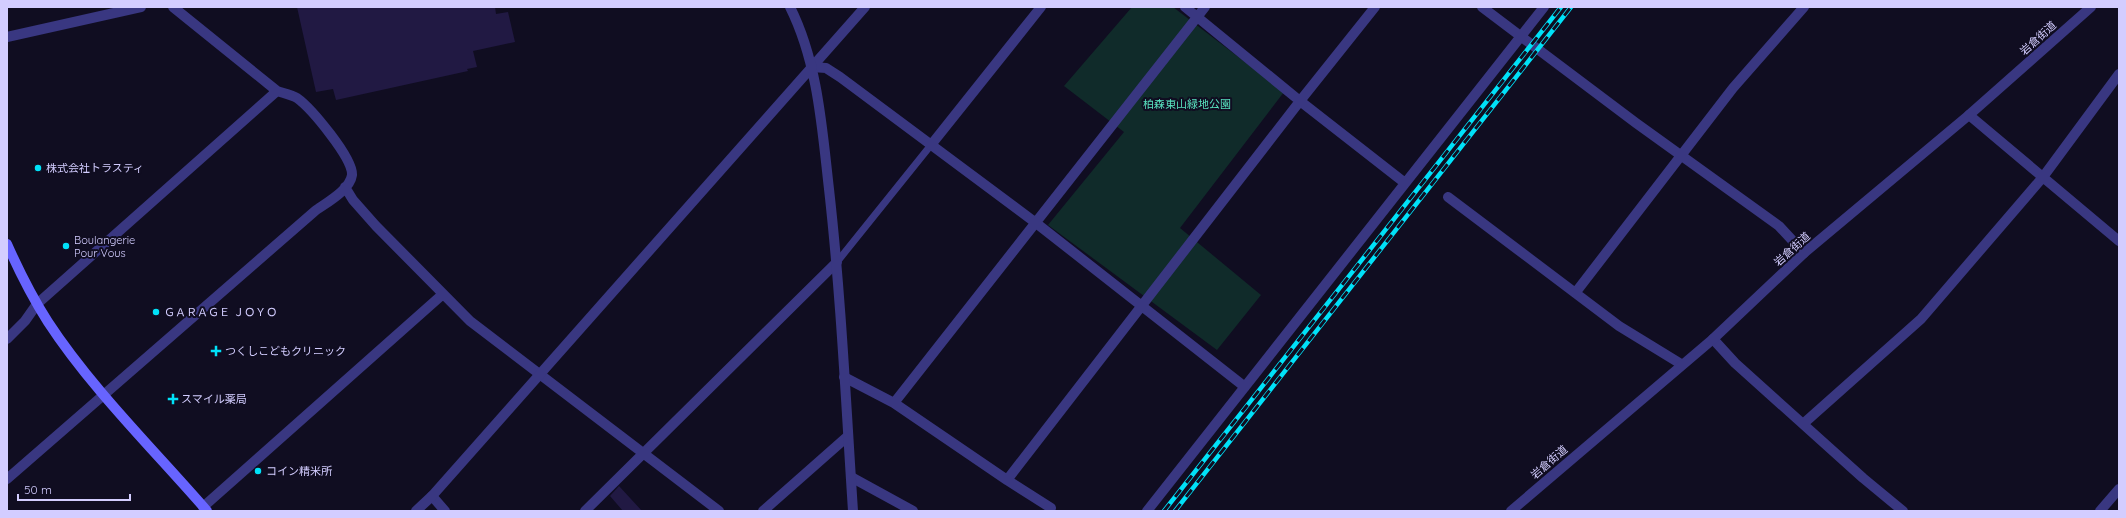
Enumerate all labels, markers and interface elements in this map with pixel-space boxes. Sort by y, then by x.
street label: 岩倉街道 [2017,18,2059,58]
park label: 柏森東山緑地公園 [1143,97,1231,111]
place label: 株式会社トラスティ [46,161,144,175]
marker: 株式会社トラスティ [33,163,43,173]
street label: 岩倉街道 [1771,229,1813,269]
place label: Boulangerie Pour Vous [74,233,135,260]
marker: Boulangerie Pour Vous [61,241,71,251]
place label: ＧＡＲＡＧＥ ＪＯＹＯ [164,305,277,319]
marker: ＧＡＲＡＧＥ ＪＯＹＯ [151,307,161,317]
place label: つくしこどもクリニック [225,344,346,358]
marker: つくしこどもクリニック [210,345,222,357]
place label: スマイル薬局 [181,392,247,406]
marker: スマイル薬局 [168,394,178,404]
street label: 岩倉街道 [1528,442,1570,482]
place label: コイン精米所 [266,464,333,478]
marker: コイン精米所 [253,466,263,476]
scale bar [18,476,130,502]
text: 50 m [24,482,52,497]

